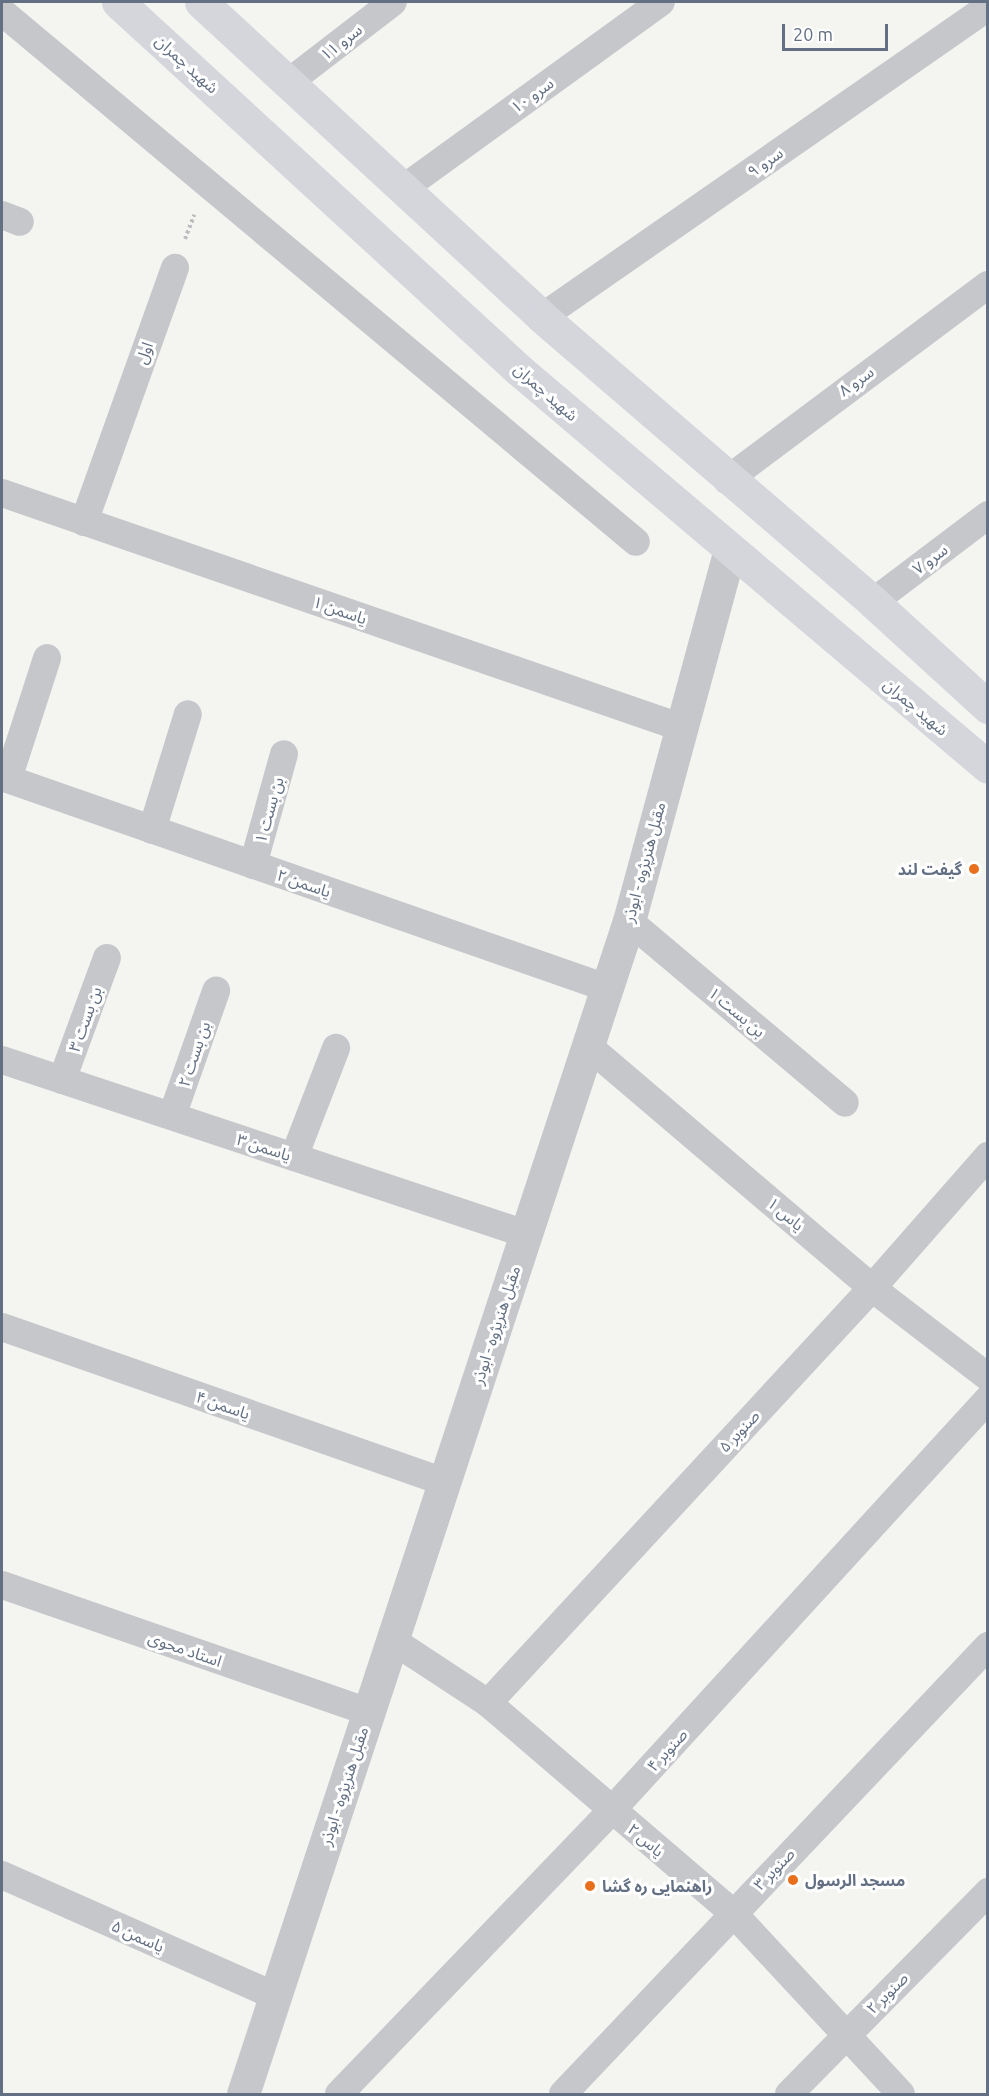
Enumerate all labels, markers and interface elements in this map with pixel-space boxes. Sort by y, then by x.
scale bar [785,12,892,50]
street label: سرو ۱۱ [316,20,366,64]
text: 20 m [793,24,833,44]
street label: شهید چمران [152,31,222,97]
street label: سرو ۱۰ [507,73,557,117]
street label: سرو ۹ [744,143,786,181]
street label: اول [131,339,157,367]
street label: شهید چمران [510,359,582,425]
street label: سرو ۸ [835,362,877,400]
street label: سرو ۷ [909,540,951,578]
street label: یاسمن ۱ [311,592,369,628]
street label: شهید چمران [880,675,952,739]
street label: بن بست ۱ [250,775,288,845]
street label: مقبل هنرپژوه - ابوذر [619,800,669,924]
place label: گیفت لند [898,859,962,879]
marker: گیفت لند [967,862,981,876]
street label: یاسمن ۲ [275,865,333,901]
street label: بن بست ۱ [705,983,769,1041]
street label: بن بست ۳ [64,984,106,1054]
street label: بن بست ۲ [174,1019,214,1089]
street label: یاسمن ۳ [235,1129,293,1165]
street label: یاس ۱ [764,1193,808,1235]
street label: مقبل هنرپژوه - ابوذر [468,1263,524,1387]
street label: یاسمن ۴ [194,1387,252,1423]
street label: صنوبر ۵ [715,1406,763,1456]
street label: استاد محوی [146,1627,224,1671]
street label: مقبل هنرپژوه - ابوذر [316,1724,372,1848]
street label: صنوبر ۴ [643,1725,691,1775]
street label: یاس ۲ [624,1819,668,1861]
street label: صنوبر ۳ [749,1844,799,1894]
place label: مسجد الرسول [805,1870,905,1890]
marker: مسجد الرسول [786,1873,800,1887]
place label: راهنمایی ره گشا [602,1876,712,1896]
marker: راهنمایی ره گشا [583,1879,597,1893]
street label: یاسمن ۵ [109,1916,167,1956]
street label: صنوبر ۲ [862,1968,912,2018]

